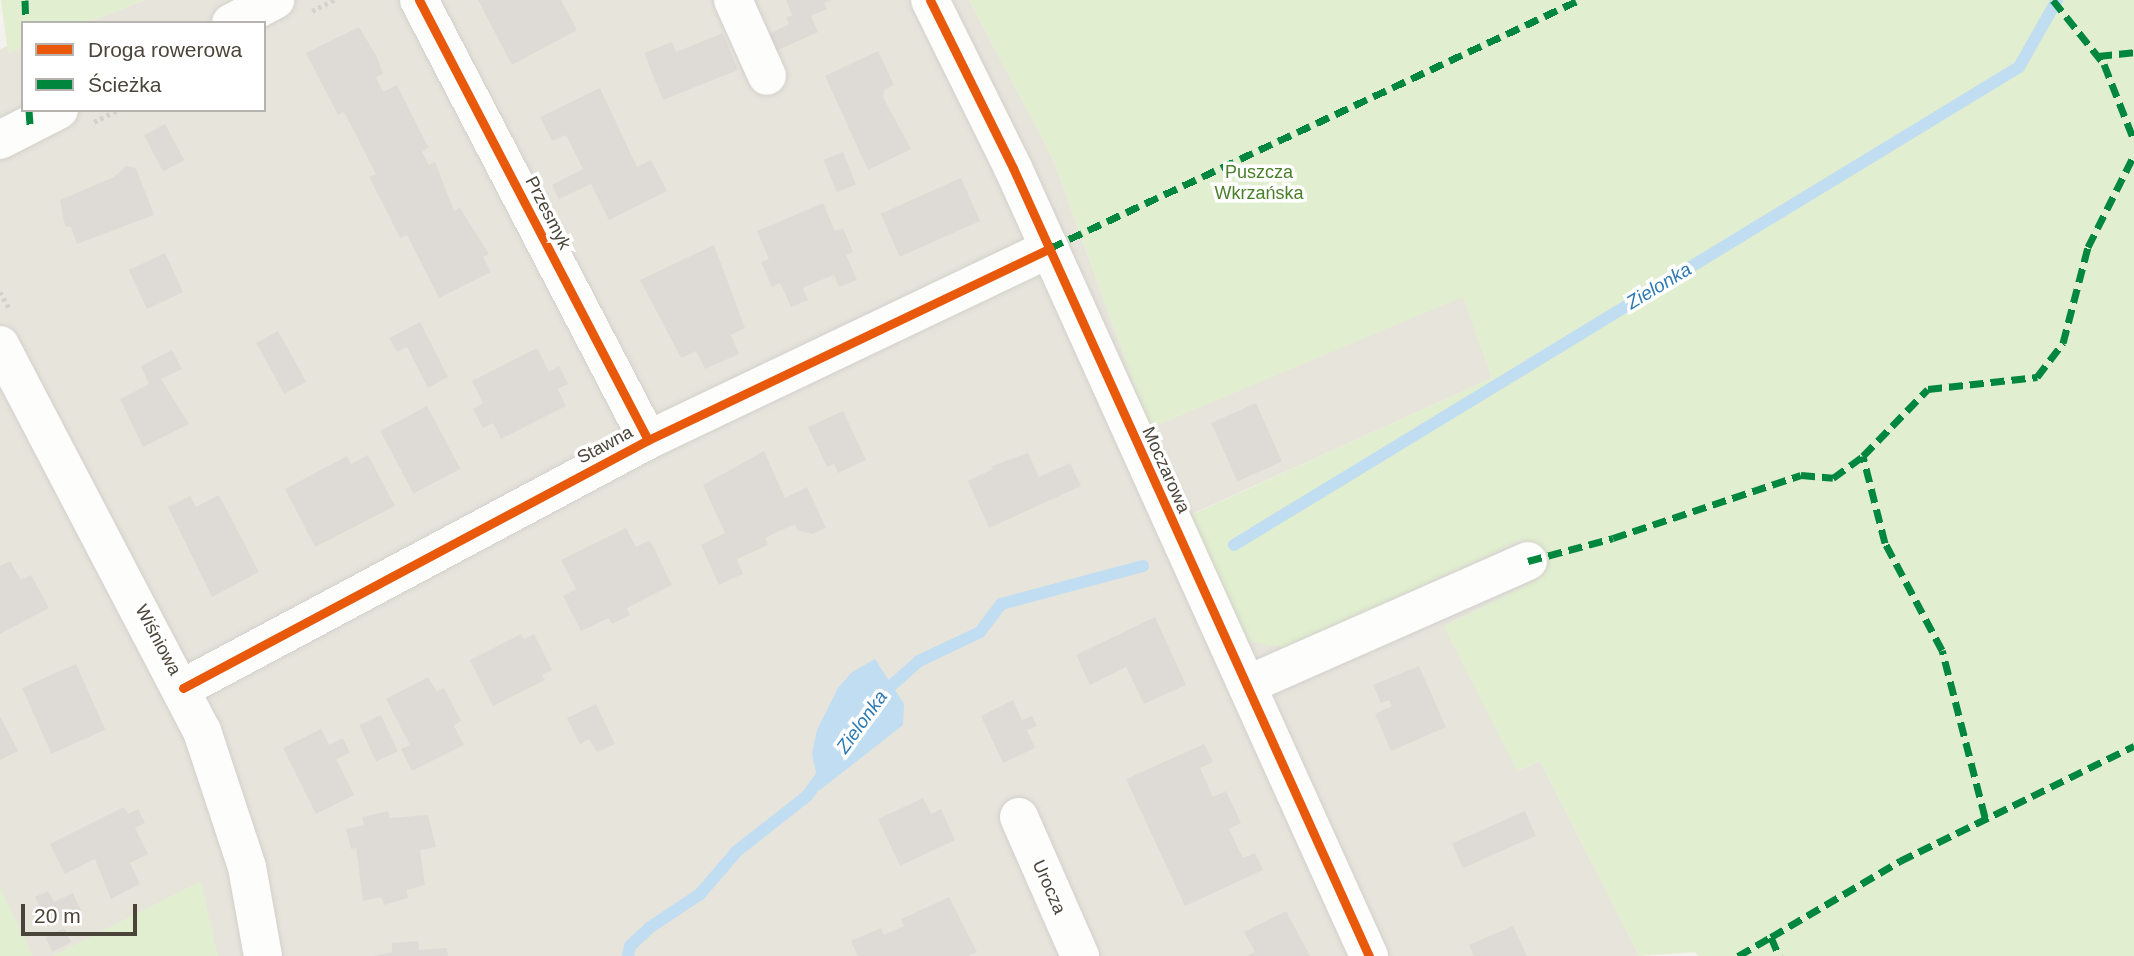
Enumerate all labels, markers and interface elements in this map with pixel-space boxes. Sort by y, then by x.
legend [21,21,266,112]
text: Droga rowerowa [88,38,242,61]
text: Ścieżka [88,73,162,96]
park label: Puszcza Wkrzańska [1214,162,1304,204]
street label: Przesmyk [520,173,576,253]
water label: Zielonka [1622,258,1696,314]
street label: Stawna [573,421,637,469]
street label: Moczarowa [1137,424,1195,516]
street label: Wiśniowa [130,601,186,679]
water label: Zielonka [832,686,892,758]
street label: Urocza [1028,857,1070,917]
scale bar [24,890,140,934]
text: 20 m [34,904,81,927]

